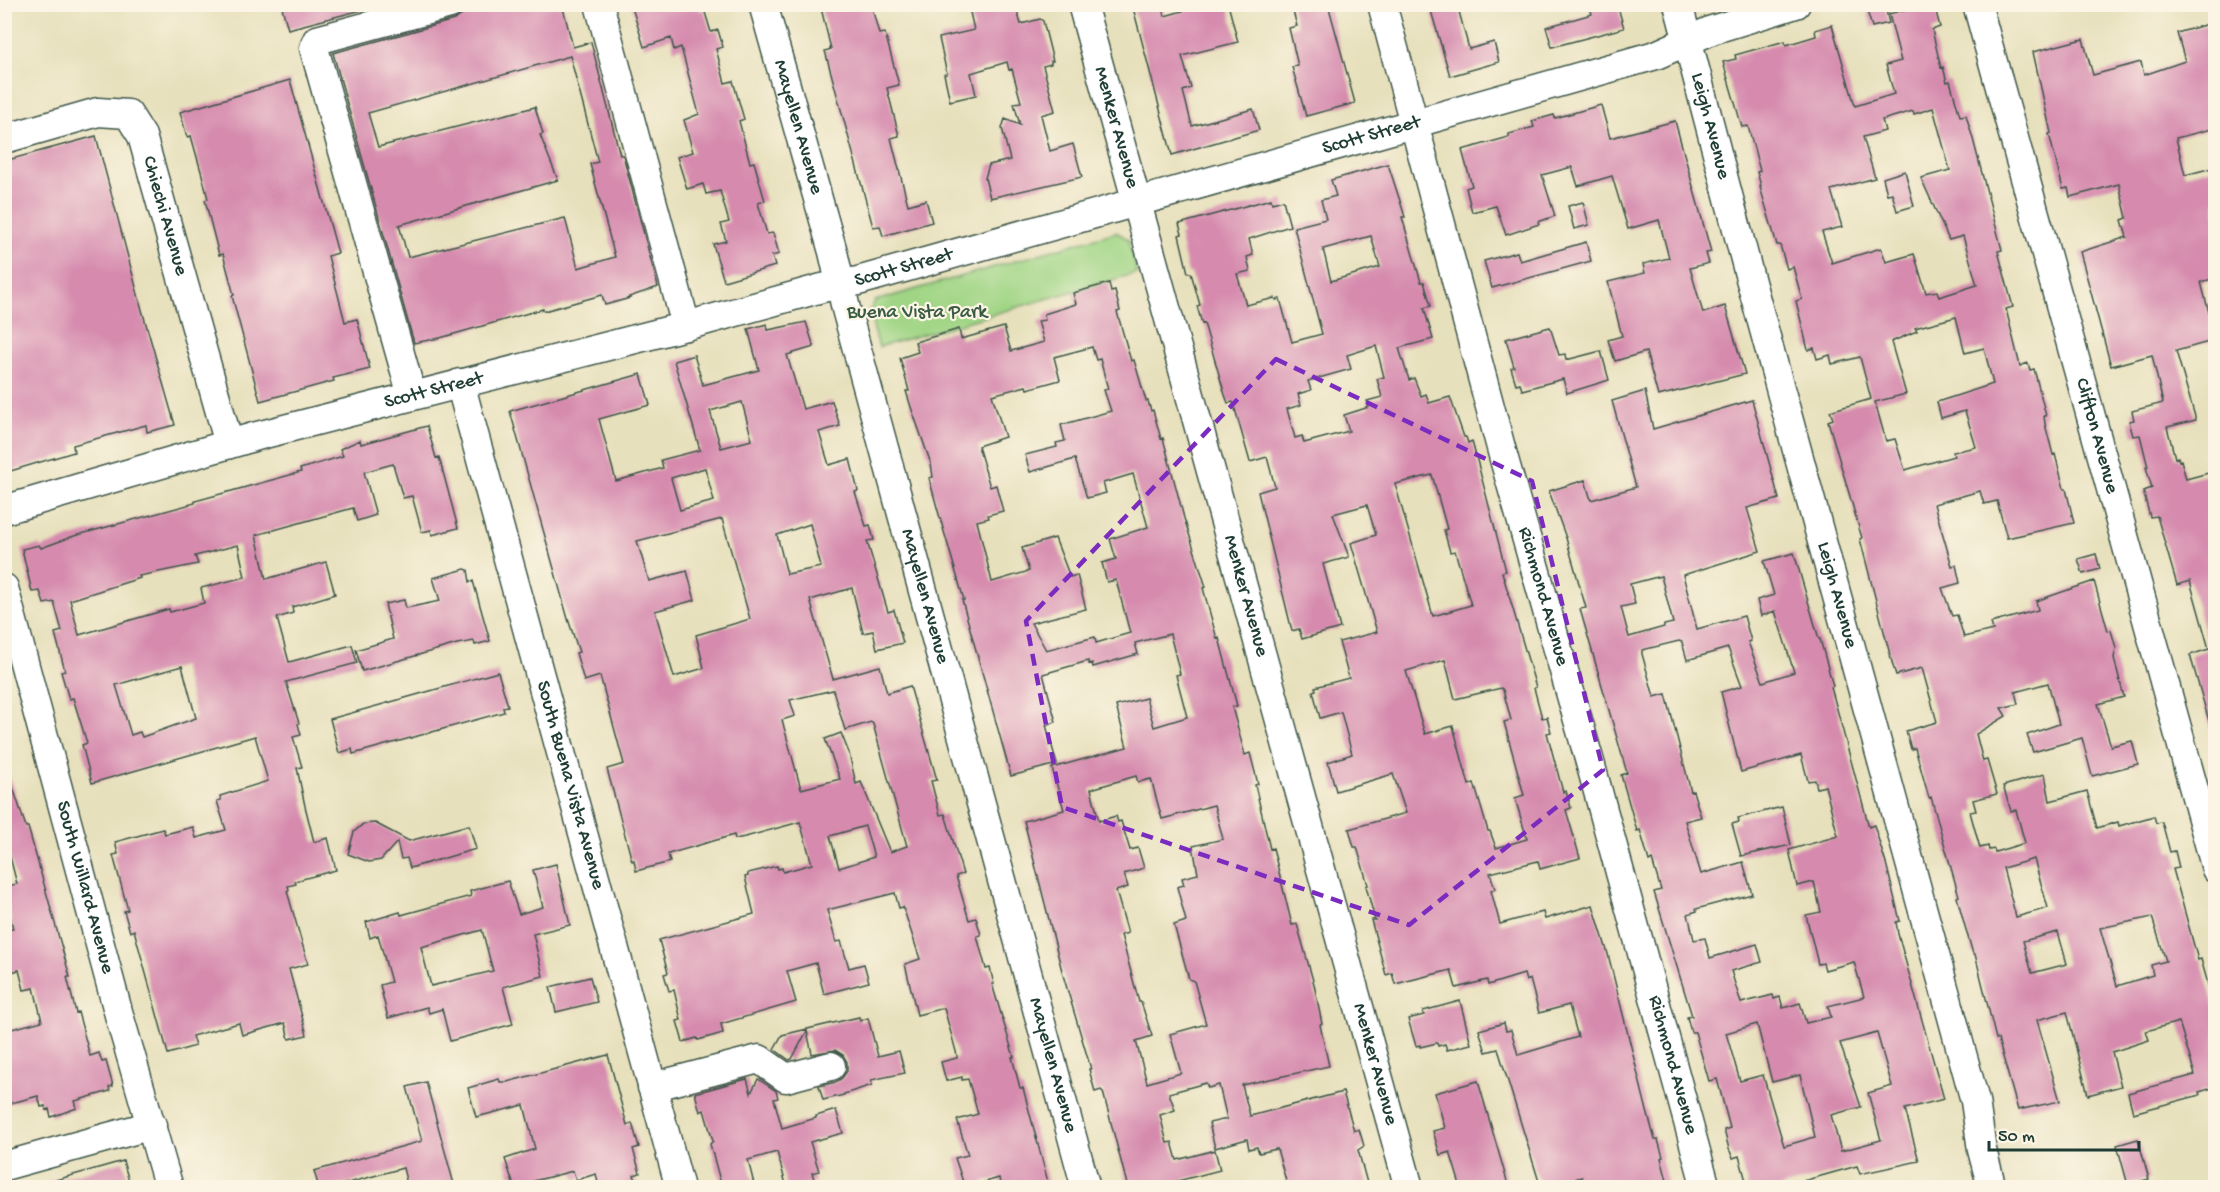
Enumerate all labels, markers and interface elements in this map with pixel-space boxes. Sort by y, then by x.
street label: Mayellen Avenue [768,57,828,198]
street label: Menker Avenue [1088,64,1144,191]
street label: Leigh Avenue [1685,70,1735,182]
street label: Scott Street [1320,110,1425,160]
street label: Chiechi Avenue [137,154,193,279]
street label: Scott Street [852,243,957,293]
park label: Buena Vista Park [846,302,989,325]
street label: Scott Street [382,367,487,414]
street label: Clifton Avenue [2069,376,2123,497]
street label: Richmond Avenue [1512,525,1574,669]
street label: Mayellen Avenue [895,526,954,667]
street label: Menker Avenue [1218,533,1273,660]
street label: Leigh Avenue [1811,539,1862,651]
street label: South Buena Vista Avenue [530,678,610,893]
street label: South Willard Avenue [50,799,119,977]
street label: Richmond Avenue [1643,993,1703,1138]
street label: Mayellen Avenue [1023,995,1082,1136]
street label: Menker Avenue [1347,1001,1403,1128]
scale bar [1989,1114,2139,1152]
text: 50 m [1998,1127,2035,1148]

